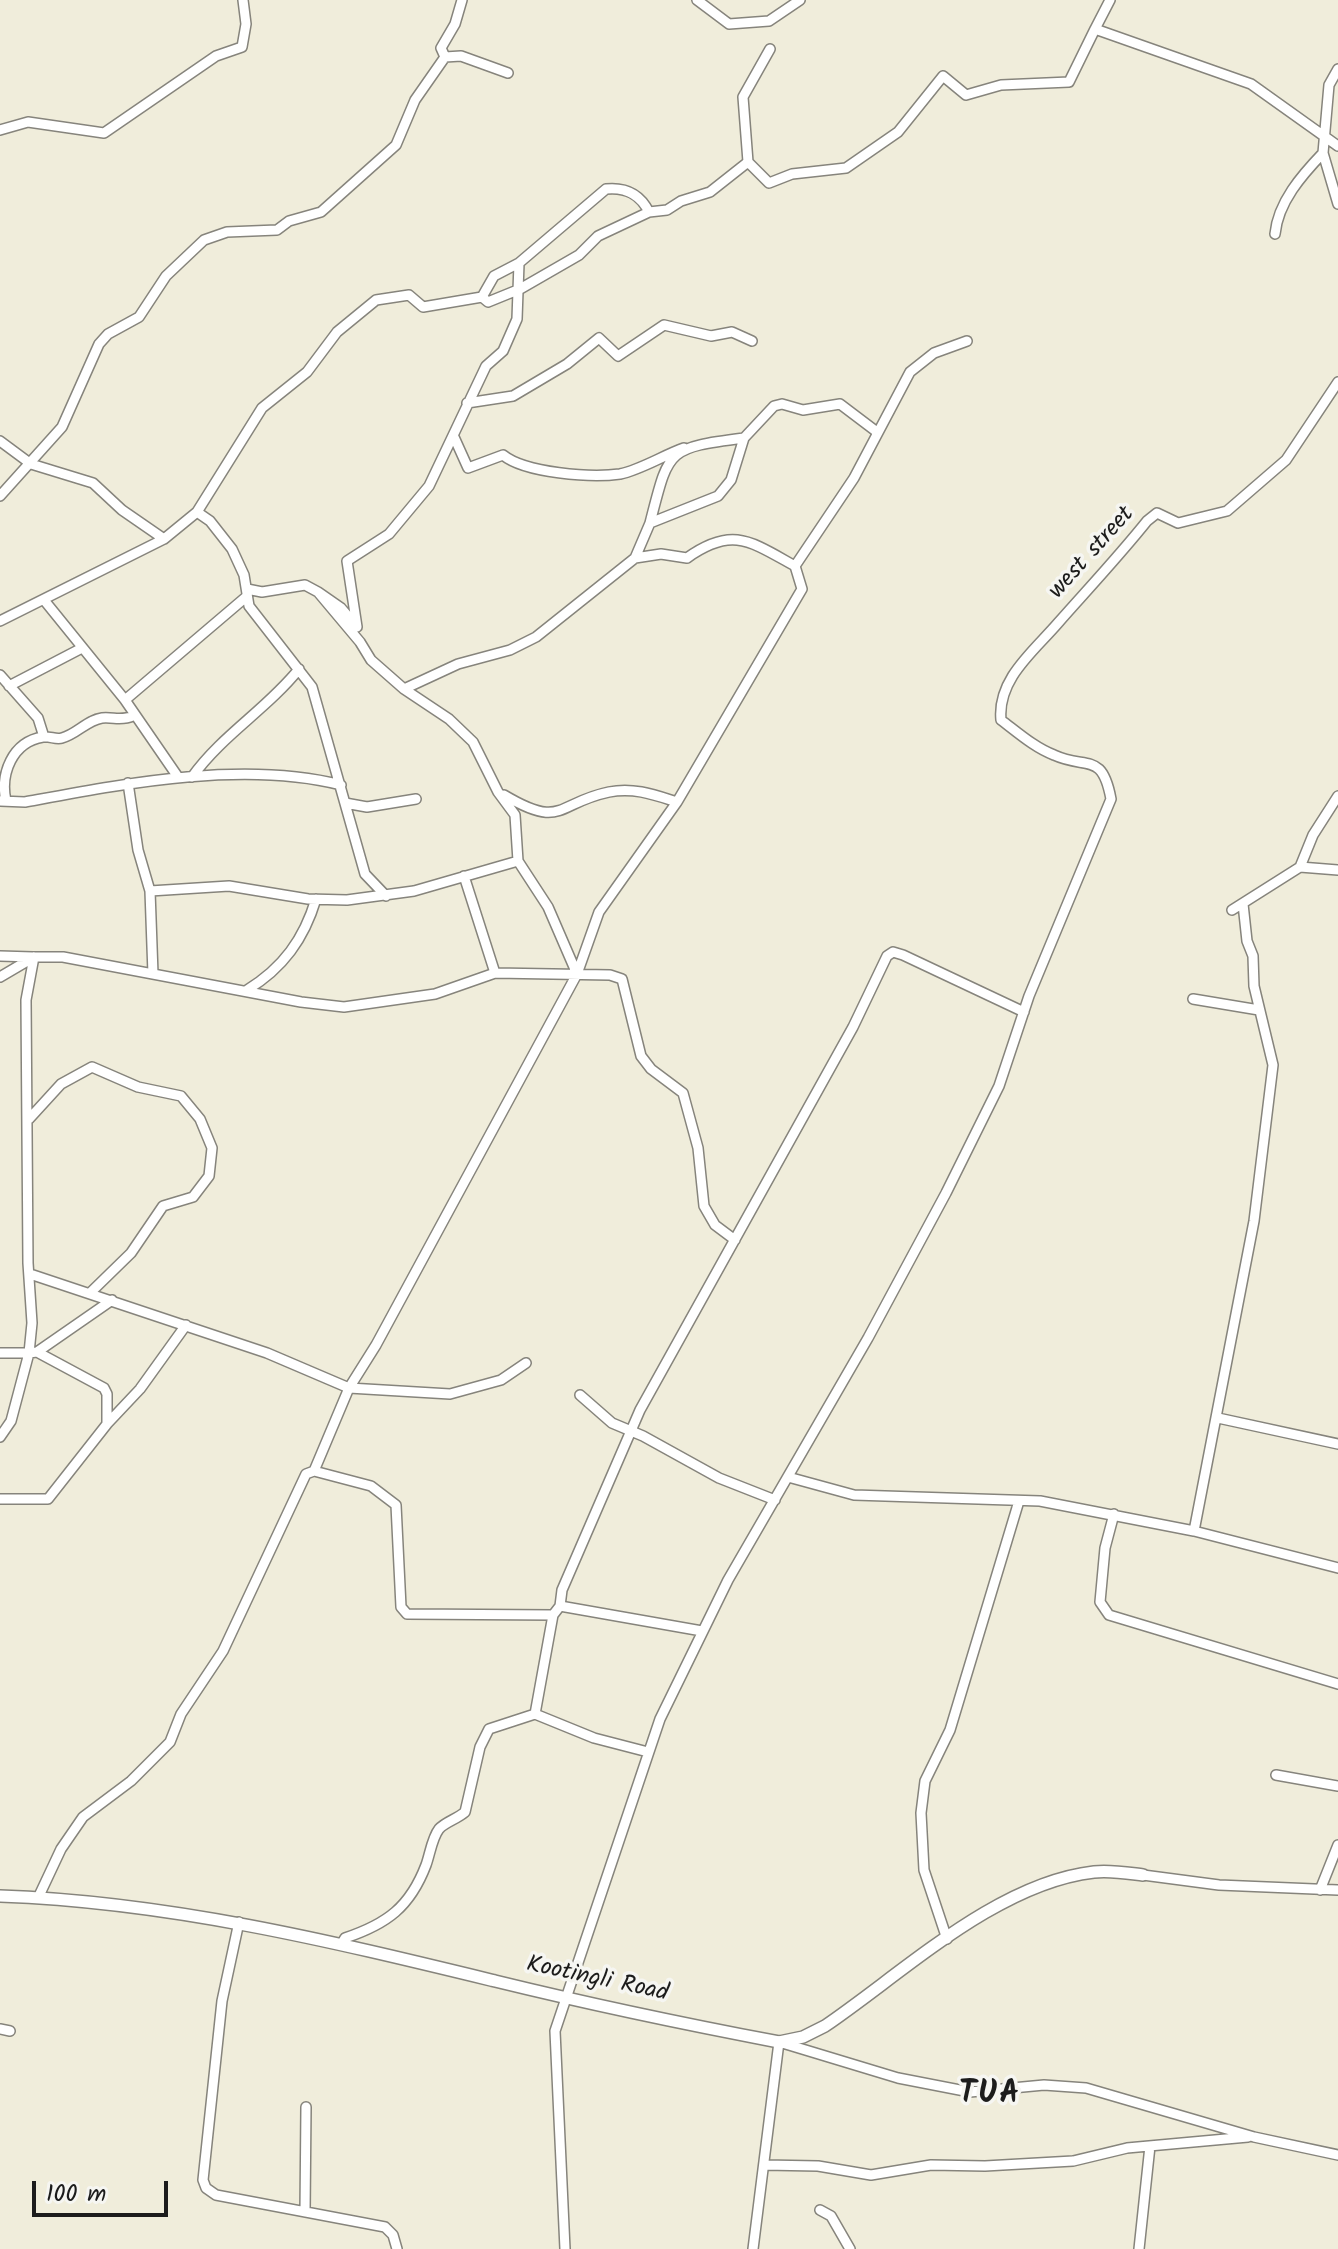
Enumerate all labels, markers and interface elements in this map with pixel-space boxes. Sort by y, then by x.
street label: west street [1044,502,1142,606]
street label: Kootingli Road [523,1952,671,2010]
district label: TUA [959,2078,1021,2116]
scale bar [36,2165,172,2215]
text: 100 m [46,2175,106,2214]

